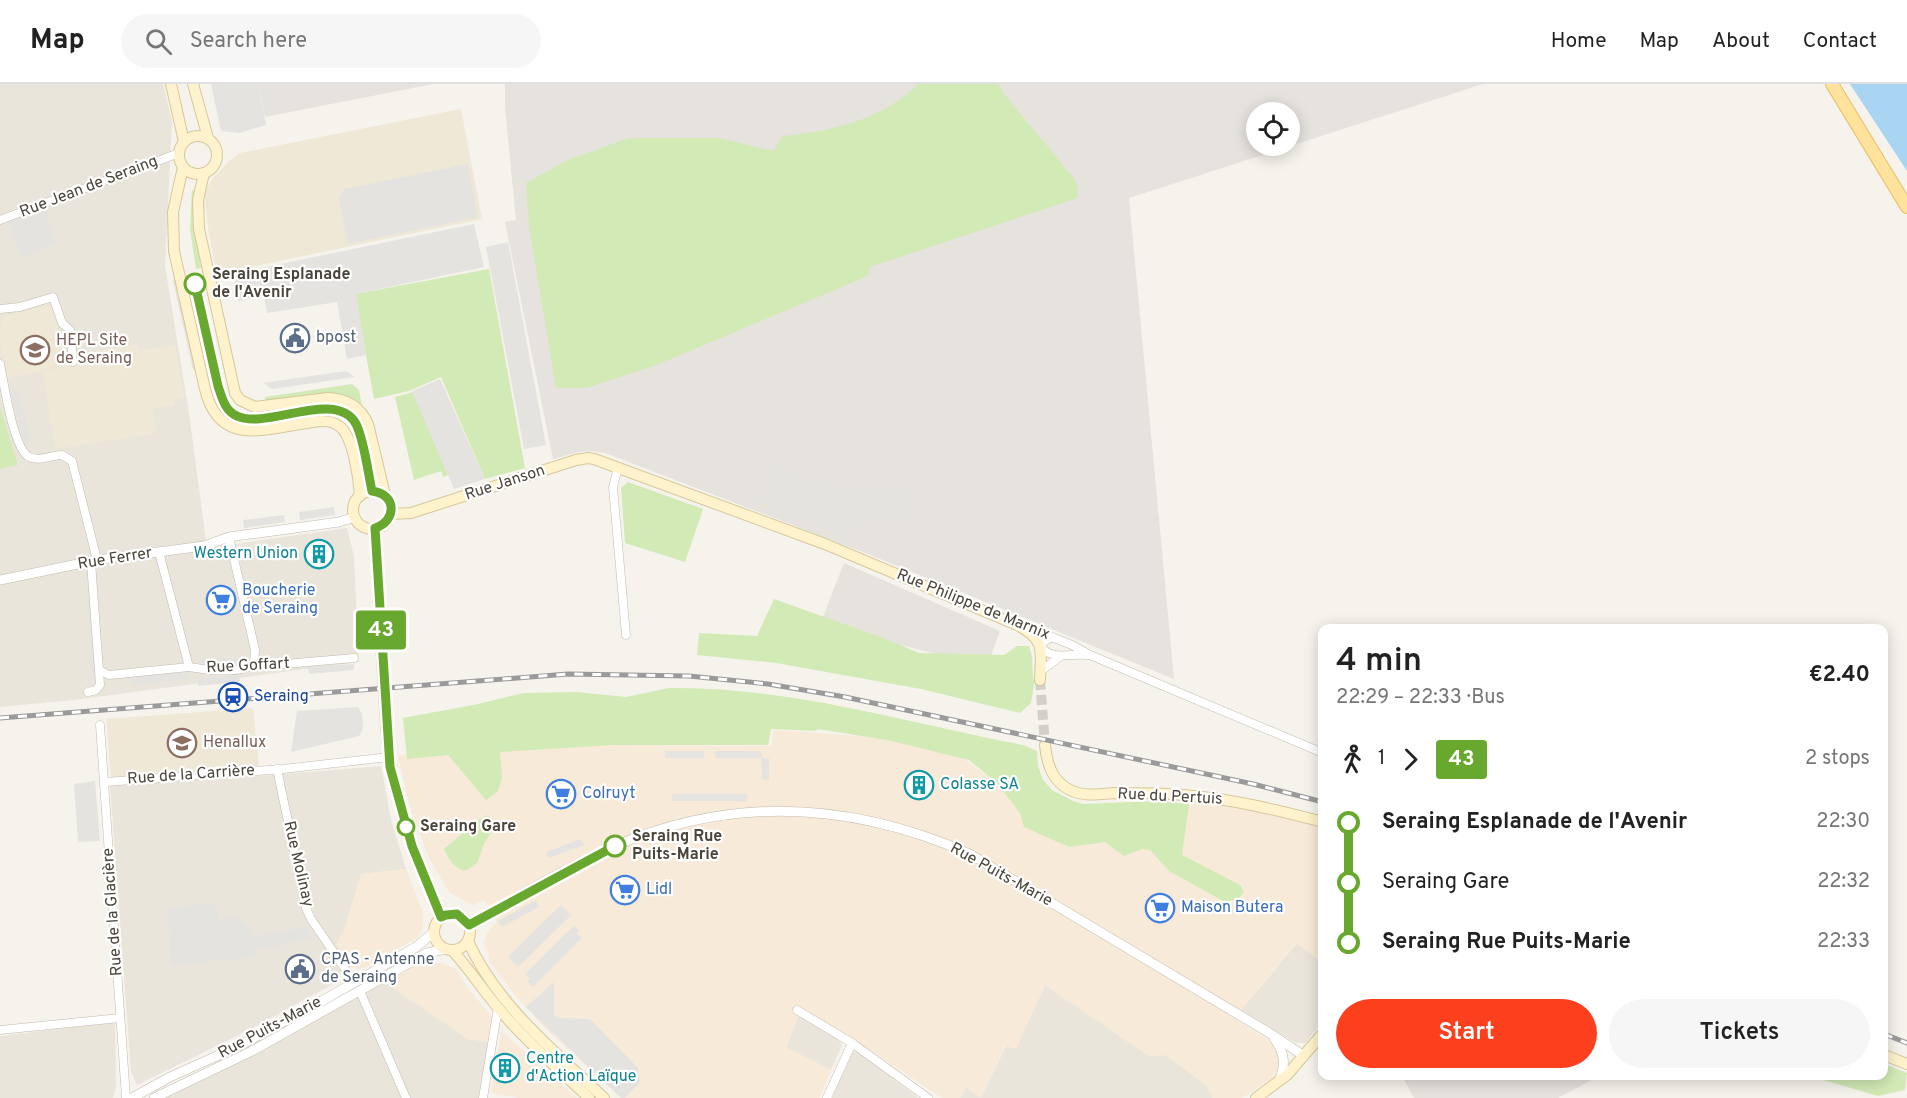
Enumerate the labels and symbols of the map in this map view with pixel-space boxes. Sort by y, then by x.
street label: Rue Jean de Seraing [17,151,161,223]
place label: Seraing Esplanade de l'Avenir [212,265,350,303]
marker: Seraing Esplanade de l'Avenir [184,273,206,295]
public building icon: bpost [279,322,311,354]
place label: bpost [316,328,356,348]
place label: HEPL Site de Seraing [56,331,132,369]
school or university icon: HEPL Site de Seraing [19,334,51,366]
street label: Rue Janson [462,461,548,505]
building icon: Western Union [303,538,335,570]
street label: Rue Ferrer [76,543,154,575]
place label: Western Union [194,544,298,564]
street label: Rue Philippe de Marnix [893,565,1053,645]
place label: Boucherie de Seraing [242,581,318,619]
supermarket icon: Boucherie de Seraing [205,584,237,616]
line badge: 43 [354,610,408,650]
street label: Rue Goffart [206,654,290,678]
station icon: Seraing [217,681,249,713]
place label: Seraing [254,687,309,707]
school or university icon: Henallux [166,727,198,759]
place label: Henallux [203,733,266,753]
street label: Rue de la Carrière [127,761,255,789]
building icon: Colasse SA [903,769,935,801]
place label: Colasse SA [940,775,1019,795]
supermarket icon: Colruyt [545,778,577,810]
place label: Colruyt [582,784,635,804]
street label: Rue du Pertuis [1117,784,1223,810]
place label: Seraing Gare [420,817,516,837]
marker: Seraing Gare [397,818,415,836]
street label: Rue Molinay [278,819,318,909]
place label: Seraing Rue Puits-Marie [632,827,722,865]
marker: Seraing Rue Puits-Marie [604,835,626,857]
street label: Rue Puits-Marie [946,839,1056,911]
street label: Rue de la Glacière [99,847,127,977]
supermarket icon: Lidl [609,874,641,906]
place label: Lidl [646,880,672,900]
supermarket icon: Maison Butera [1144,892,1176,924]
place label: Maison Butera [1181,898,1283,918]
place label: CPAS - Antenne de Seraing [321,950,434,988]
public building icon: CPAS - Antenne de Seraing [284,953,316,985]
street label: Rue Puits-Marie [215,992,325,1064]
place label: Centre d'Action Laïque [526,1049,636,1087]
building icon: Centre d'Action Laïque [489,1052,521,1084]

